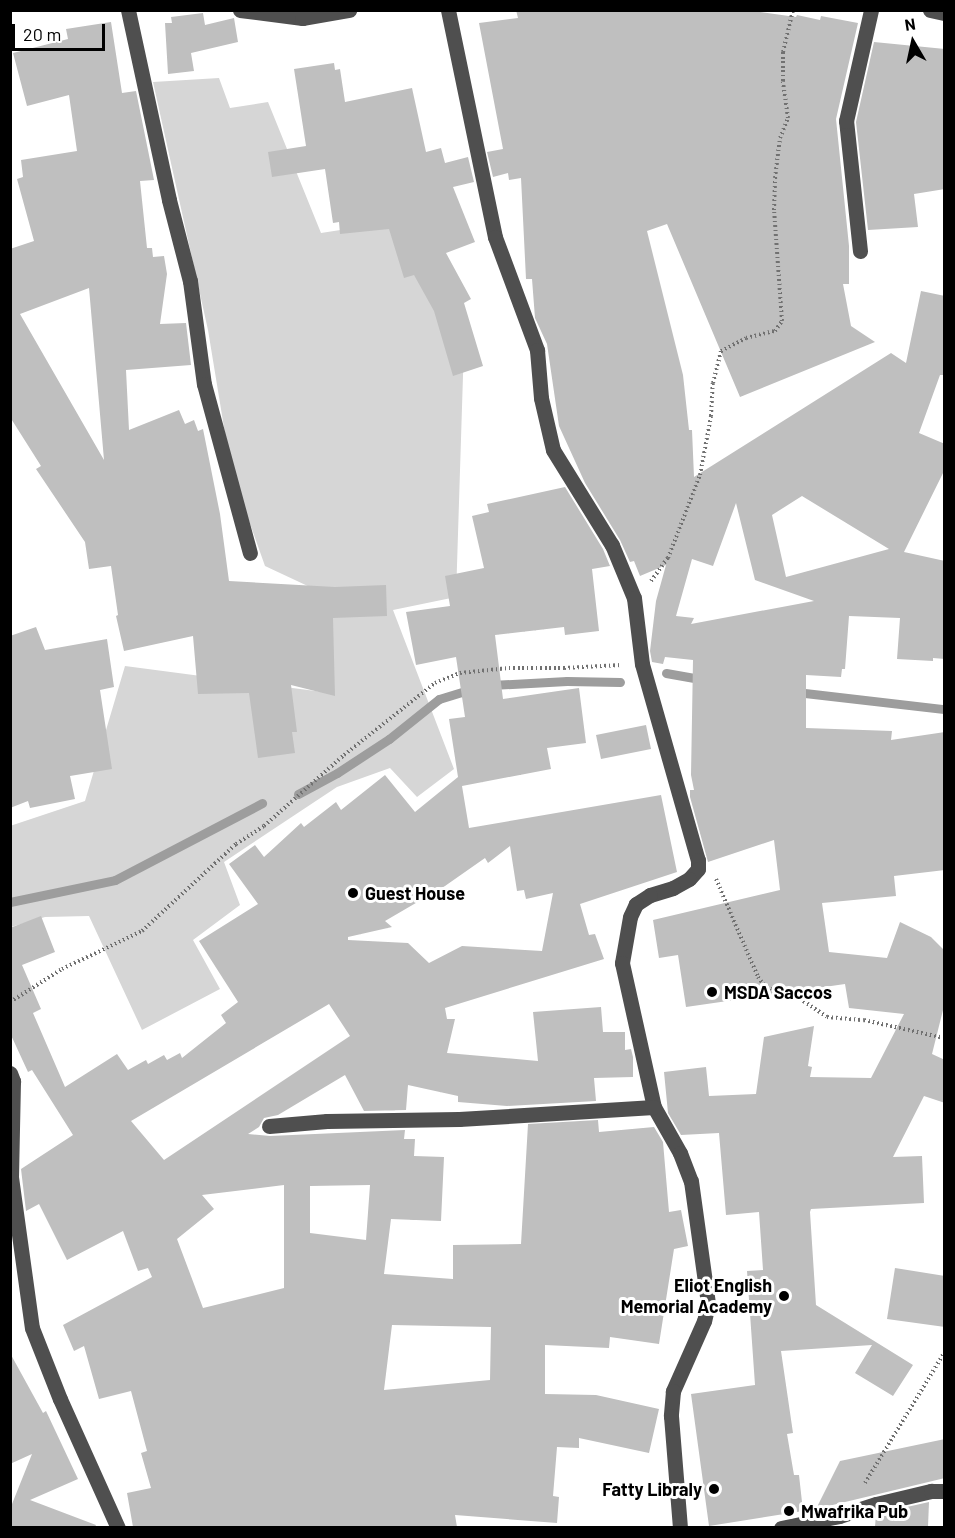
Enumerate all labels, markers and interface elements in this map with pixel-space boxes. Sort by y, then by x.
scale bar [15,12,108,50]
north arrow [883,12,943,72]
text: N [903,14,917,34]
text: 20 m [23,23,61,45]
place label: Guest House [365,882,465,904]
marker: Guest House [346,886,360,900]
place label: MSDA Saccos [724,981,832,1003]
marker: MSDA Saccos [705,985,719,999]
place label: Eliot English Memorial Academy [621,1275,772,1318]
marker: Eliot English Memorial Academy [777,1289,791,1303]
place label: Fatty Libraly [602,1478,702,1500]
marker: Fatty Libraly [707,1482,721,1496]
place label: Mwafrika Pub [801,1500,908,1522]
marker: Mwafrika Pub [782,1504,796,1518]

